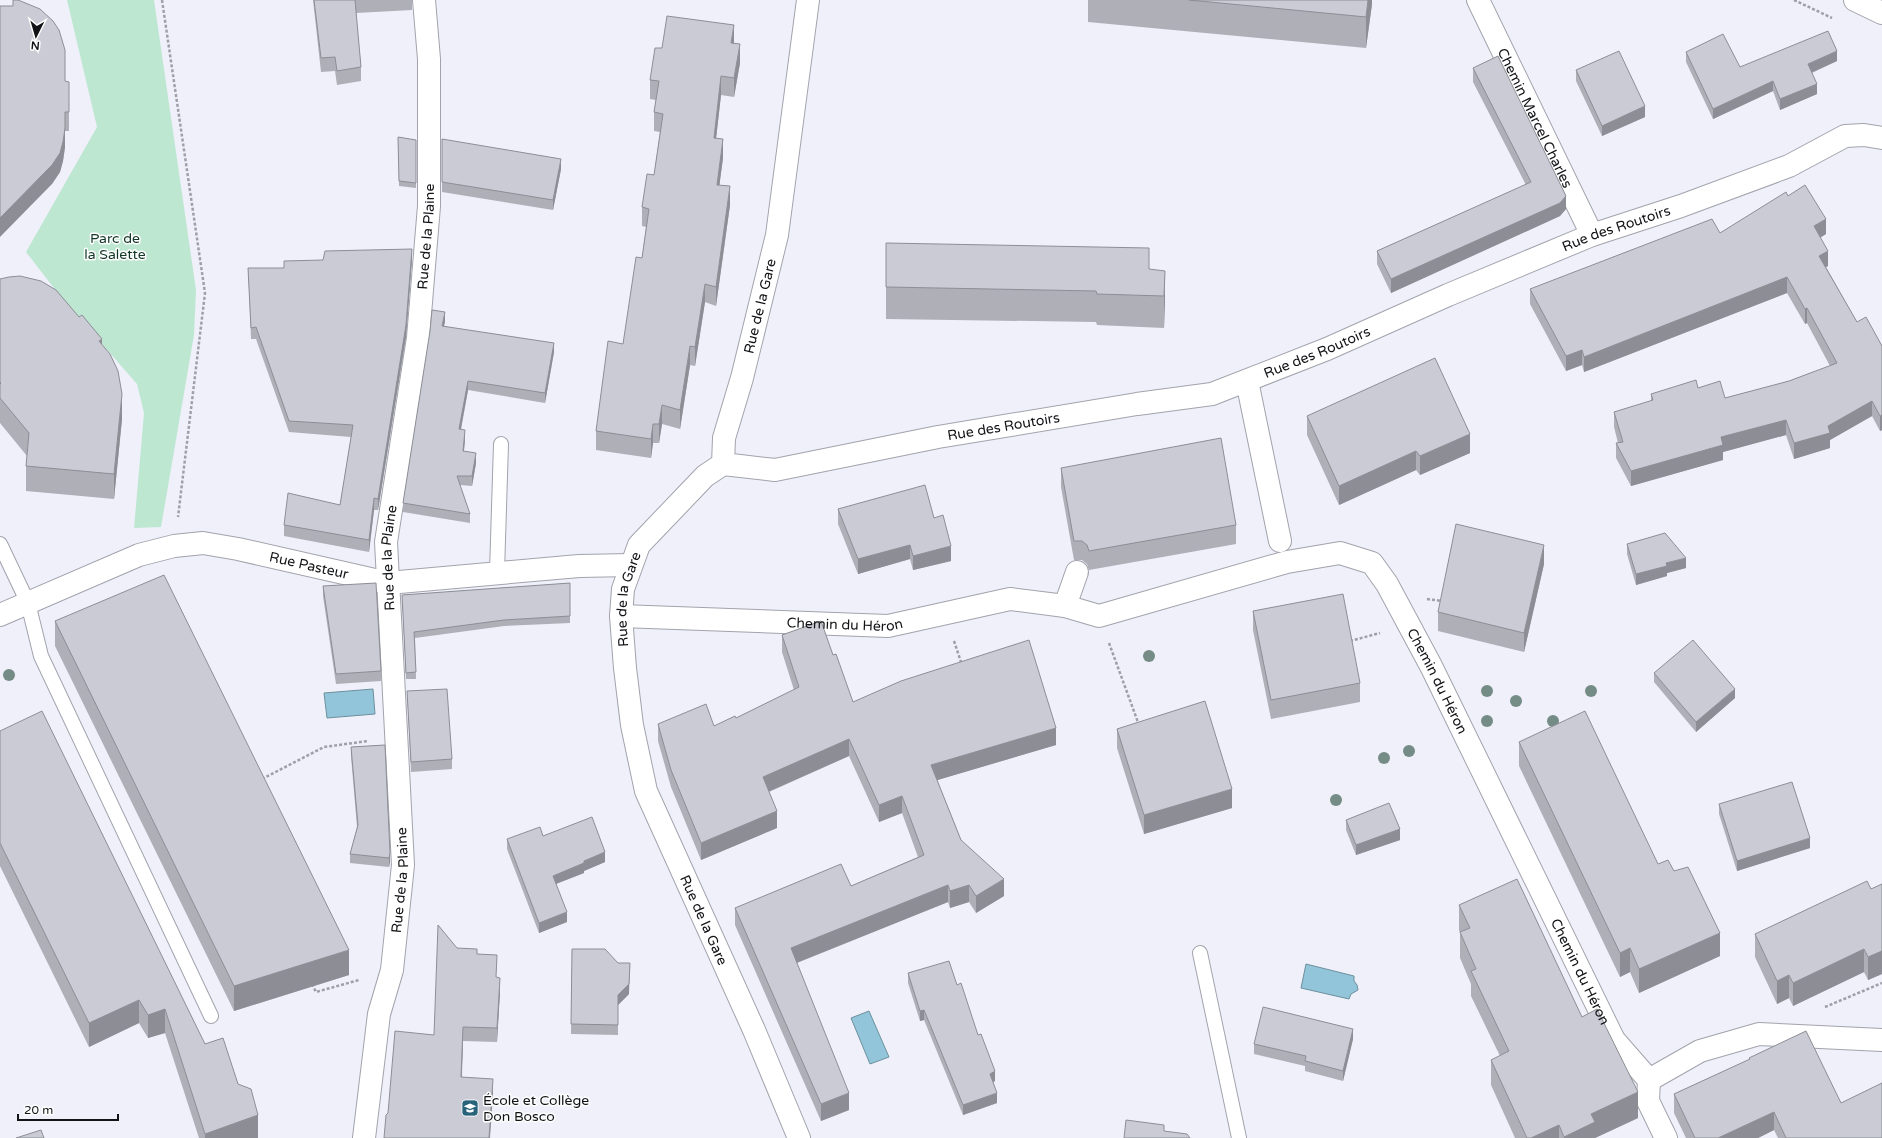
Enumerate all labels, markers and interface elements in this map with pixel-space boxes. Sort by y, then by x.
north arrow [16,16,56,56]
text: N [30,39,40,52]
street label: Chemin Marcel Charles [1494,45,1576,191]
street label: Rue de la Plaine [414,184,438,290]
street label: Rue des Routoirs [1560,202,1673,256]
park label: Parc de la Salette [84,230,146,263]
street label: Rue de la Gare [740,257,780,355]
street label: Rue des Routoirs [1261,323,1373,382]
street label: Rue des Routoirs [946,409,1061,444]
street label: Rue de la Plaine [378,504,401,611]
street label: Rue Pasteur [268,548,351,583]
street label: Rue de la Gare [613,549,645,647]
street label: Chemin du Héron [786,614,905,635]
street label: Chemin du Héron [1403,625,1471,737]
street label: Rue de la Plaine [388,827,412,934]
street label: Rue de la Gare [676,872,731,968]
street label: Chemin du Héron [1547,916,1613,1028]
place label: École et Collège Don Bosco [483,1092,589,1125]
scale bar [18,1096,118,1122]
school or university icon: École et Collège Don Bosco [460,1098,480,1118]
text: 20 m [24,1103,53,1117]

